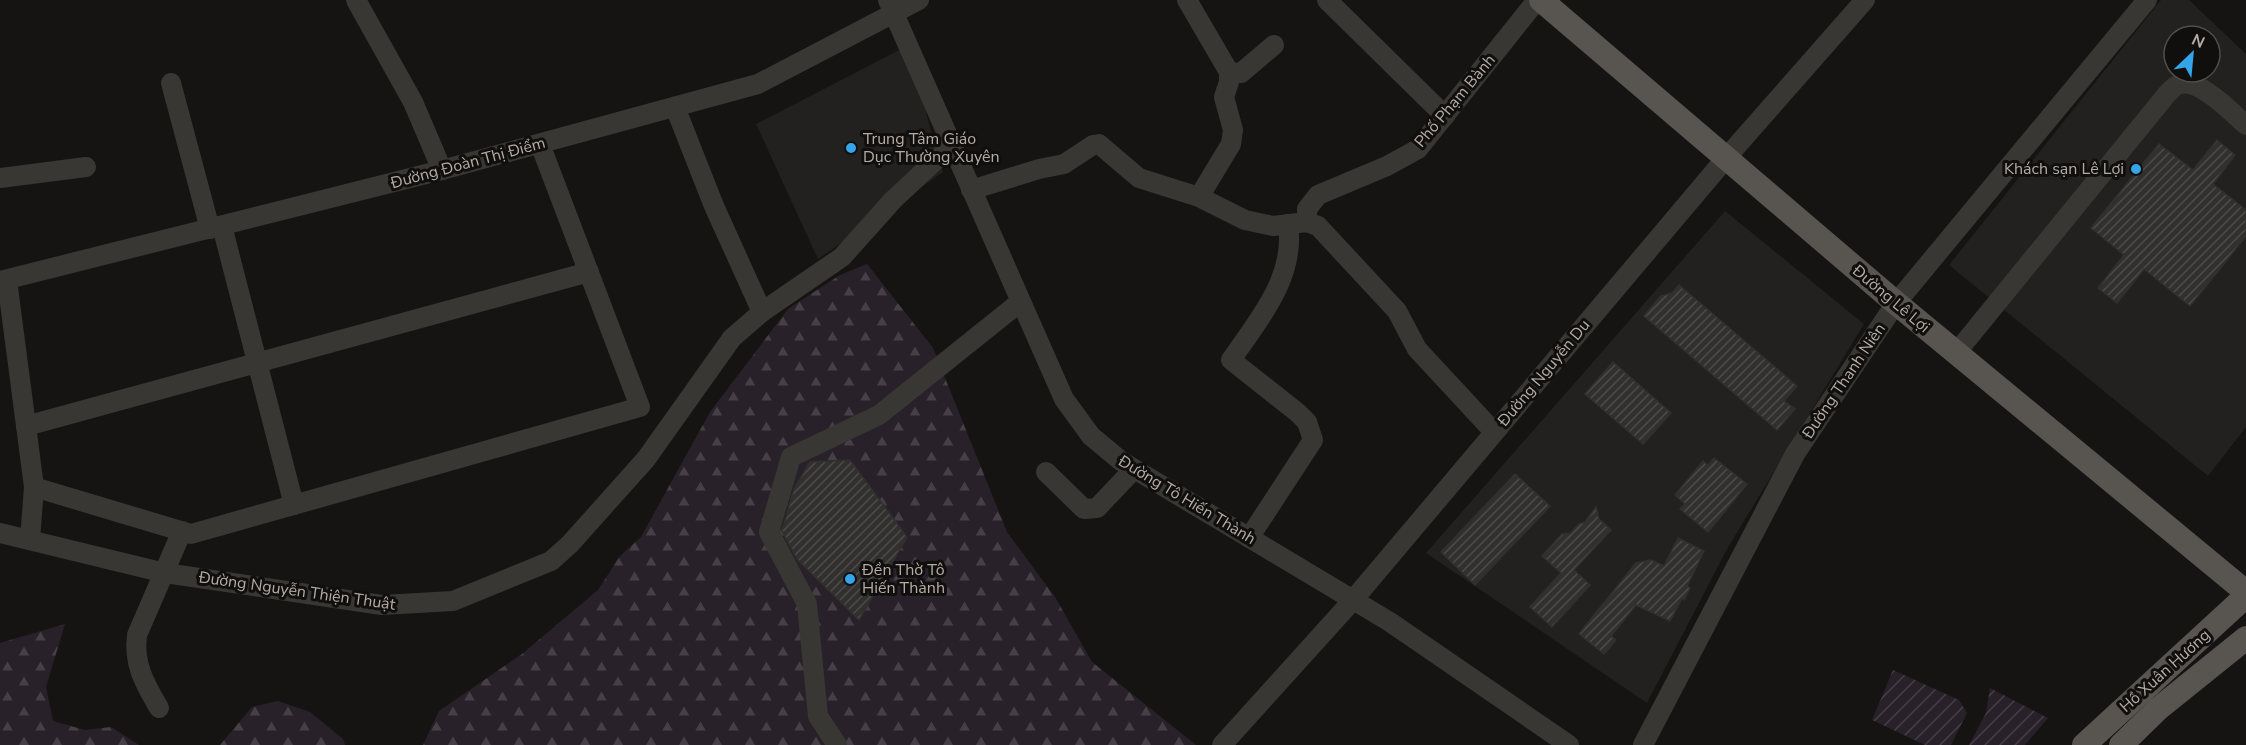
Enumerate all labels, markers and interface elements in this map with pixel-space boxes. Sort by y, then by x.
north arrow [2162,24,2222,84]
text: N [2188,29,2208,54]
street label: Phố Phạm Bành [1410,50,1500,152]
place label: Trung Tâm Giáo Dục Thường Xuyên [863,128,1000,168]
street label: Đường Đoàn Thị Điểm [387,132,548,194]
marker: Trung Tâm Giáo Dục Thường Xuyên [844,141,858,155]
place label: Khách sạn Lê Lợi [2004,158,2124,180]
marker: Khách sạn Lê Lợi [2129,162,2143,176]
street label: Đường Lê Lợi [1847,259,1934,338]
street label: Đường Nguyễn Du [1492,315,1595,432]
street label: Đường Thanh Niên [1797,319,1891,444]
street label: Đường Tô Hiến Thành [1113,450,1260,550]
place label: Đền Thờ Tô Hiến Thành [861,559,945,599]
street label: Đường Nguyễn Thiện Thuật [196,566,397,616]
marker: Đền Thờ Tô Hiến Thành [843,572,857,586]
street label: Hồ Xuân Hương [2115,624,2215,718]

